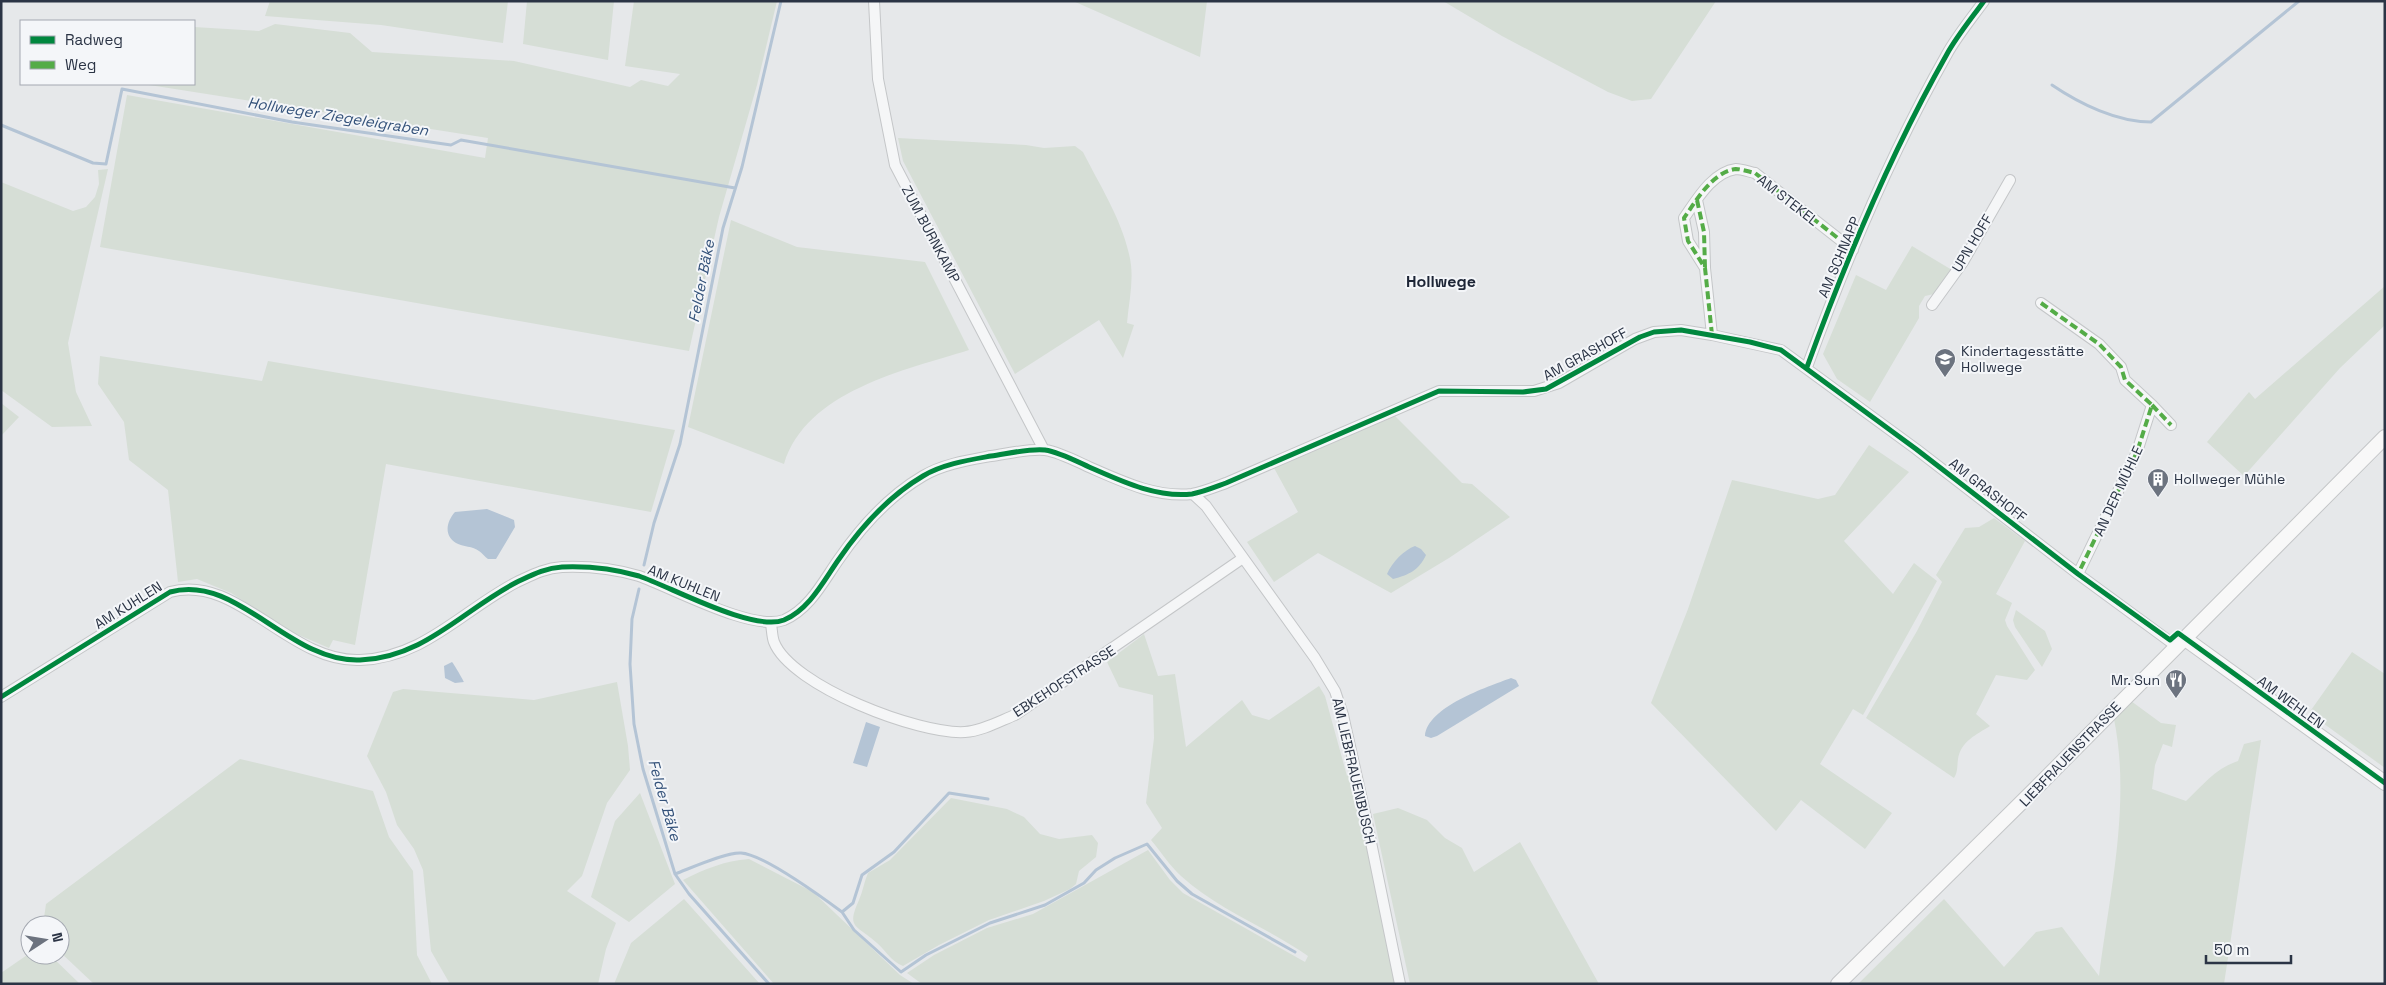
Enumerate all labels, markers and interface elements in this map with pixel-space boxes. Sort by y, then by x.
legend [20,20,195,85]
text: Radweg [65,30,123,49]
text: Weg [65,55,96,74]
water label: Hollweger Ziegeleigraben [246,92,430,140]
street label: AM STEKEL [1754,170,1823,230]
street label: ZUM BURNKAMP [898,182,964,286]
street label: UPN HOFF [1948,210,1996,275]
street label: AM SCHNAPP [1814,214,1864,300]
water label: Felder Bäke [684,237,719,324]
district label: Hollwege [1406,271,1476,292]
street label: AM GRASHOFF [1540,323,1631,385]
place label: Kindertagesstätte Hollwege [1961,342,2084,376]
school or university icon: Kindertagesstätte Hollwege [1933,347,1957,378]
street label: AN DER MÜHLE [2089,443,2147,539]
street label: AM GRASHOFF [1946,454,2031,526]
building icon: Hollweger Mühle [2146,467,2170,498]
place label: Hollweger Mühle [2174,470,2285,488]
street label: AM KUHLEN [645,560,723,606]
street label: AM KUHLEN [91,577,165,633]
street label: EBKEHOFSTRASSE [1009,641,1119,721]
restaurant icon: Mr. Sun [2164,668,2188,699]
place label: Mr. Sun [2111,671,2160,689]
street label: AM WEHLEN [2254,672,2328,732]
street label: AM LIEBFRAUENBUSCH [1328,696,1380,846]
street label: LIEBFRAUENSTRASSE [2015,698,2125,810]
water label: Felder Bäke [644,757,686,844]
north arrow [20,915,70,965]
text: N [48,931,67,944]
scale bar [2206,932,2291,964]
text: 50 m [2214,940,2249,959]

